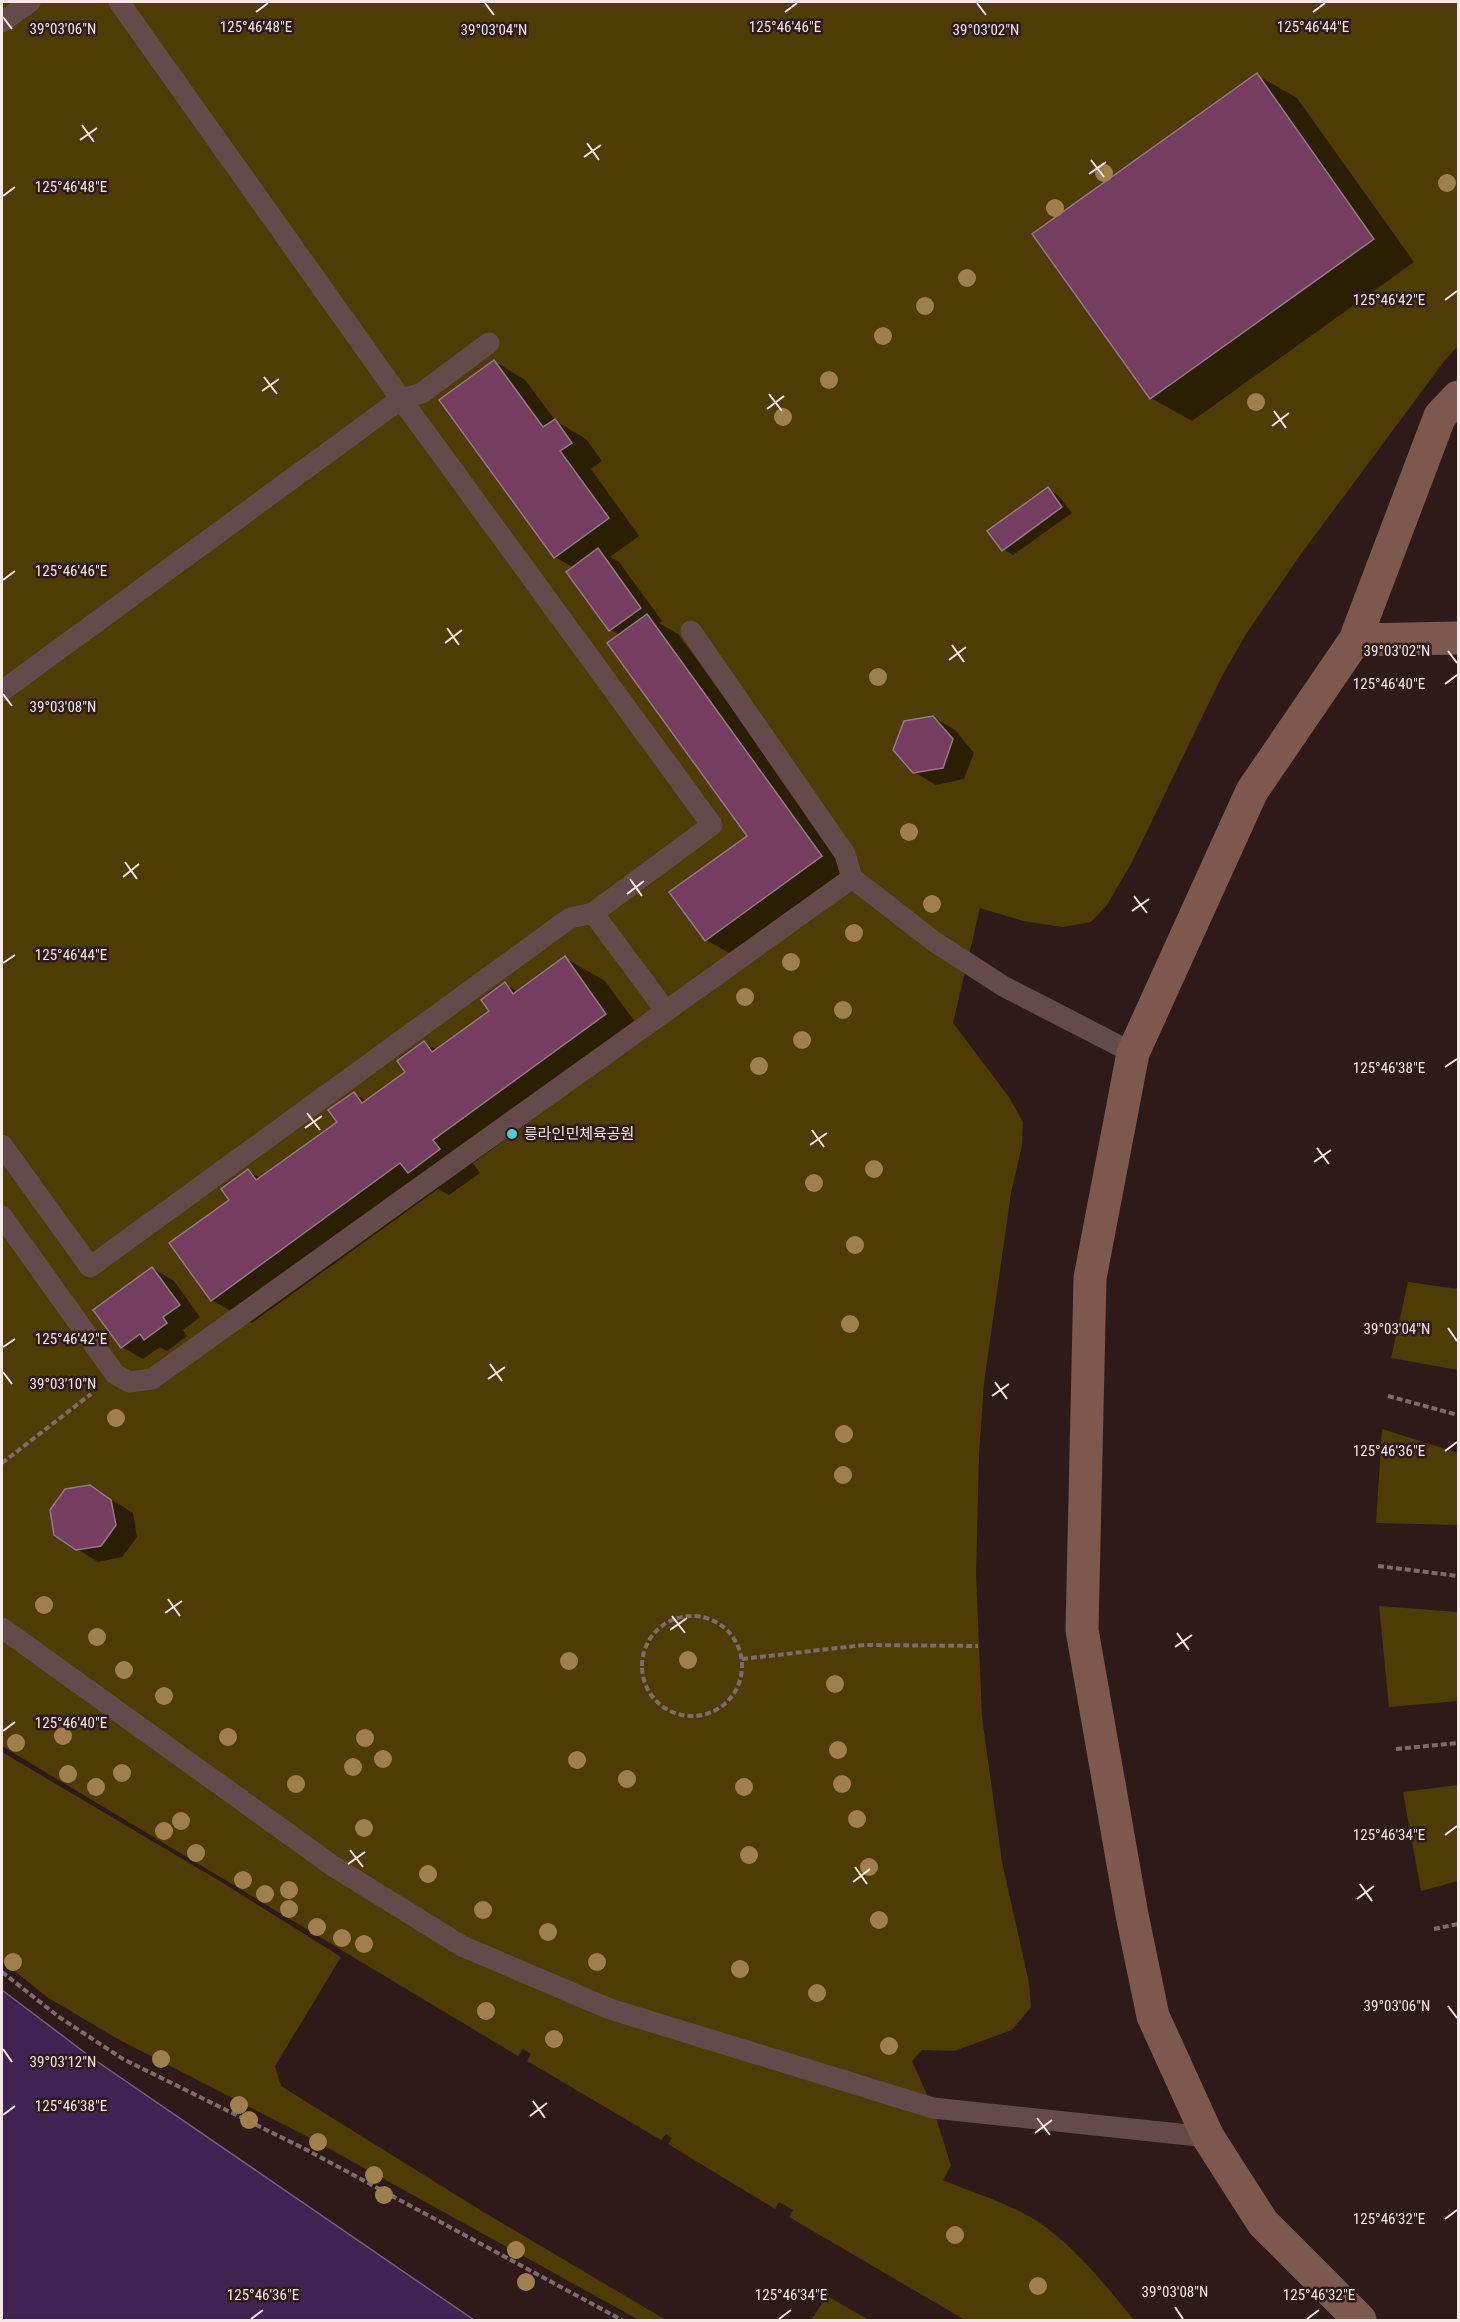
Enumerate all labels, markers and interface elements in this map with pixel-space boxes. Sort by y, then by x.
text: 125°46'48"E [220,18,292,36]
text: 125°46'46"E [749,18,821,36]
text: 125°46'44"E [1277,18,1349,36]
text: 39°03'06"N [30,20,96,38]
text: 39°03'04"N [461,21,527,39]
text: 39°03'02"N [953,21,1019,39]
text: 125°46'48"E [35,178,107,196]
text: 125°46'42"E [1353,291,1425,309]
text: 125°46'46"E [35,562,107,580]
text: 39°03'02"N [1364,642,1430,660]
text: 125°46'40"E [1353,675,1425,693]
text: 39°03'08"N [30,698,96,716]
text: 125°46'44"E [35,946,107,964]
text: 125°46'38"E [1353,1059,1425,1077]
place label: 릉라인민체육공원 [524,1125,634,1143]
marker: 릉라인민체육공원 [505,1127,519,1141]
text: 39°03'04"N [1364,1320,1430,1338]
text: 125°46'42"E [35,1330,107,1348]
text: 39°03'10"N [30,1375,96,1393]
text: 125°46'36"E [1353,1442,1425,1460]
text: 125°46'40"E [35,1714,107,1732]
text: 125°46'34"E [1353,1826,1425,1844]
text: 39°03'06"N [1364,1997,1430,2015]
text: 39°03'12"N [30,2053,96,2071]
text: 125°46'38"E [35,2097,107,2115]
text: 125°46'32"E [1353,2210,1425,2228]
text: 39°03'08"N [1142,2283,1208,2301]
text: 125°46'36"E [227,2286,299,2304]
text: 125°46'34"E [755,2286,827,2304]
text: 125°46'32"E [1283,2286,1355,2304]

